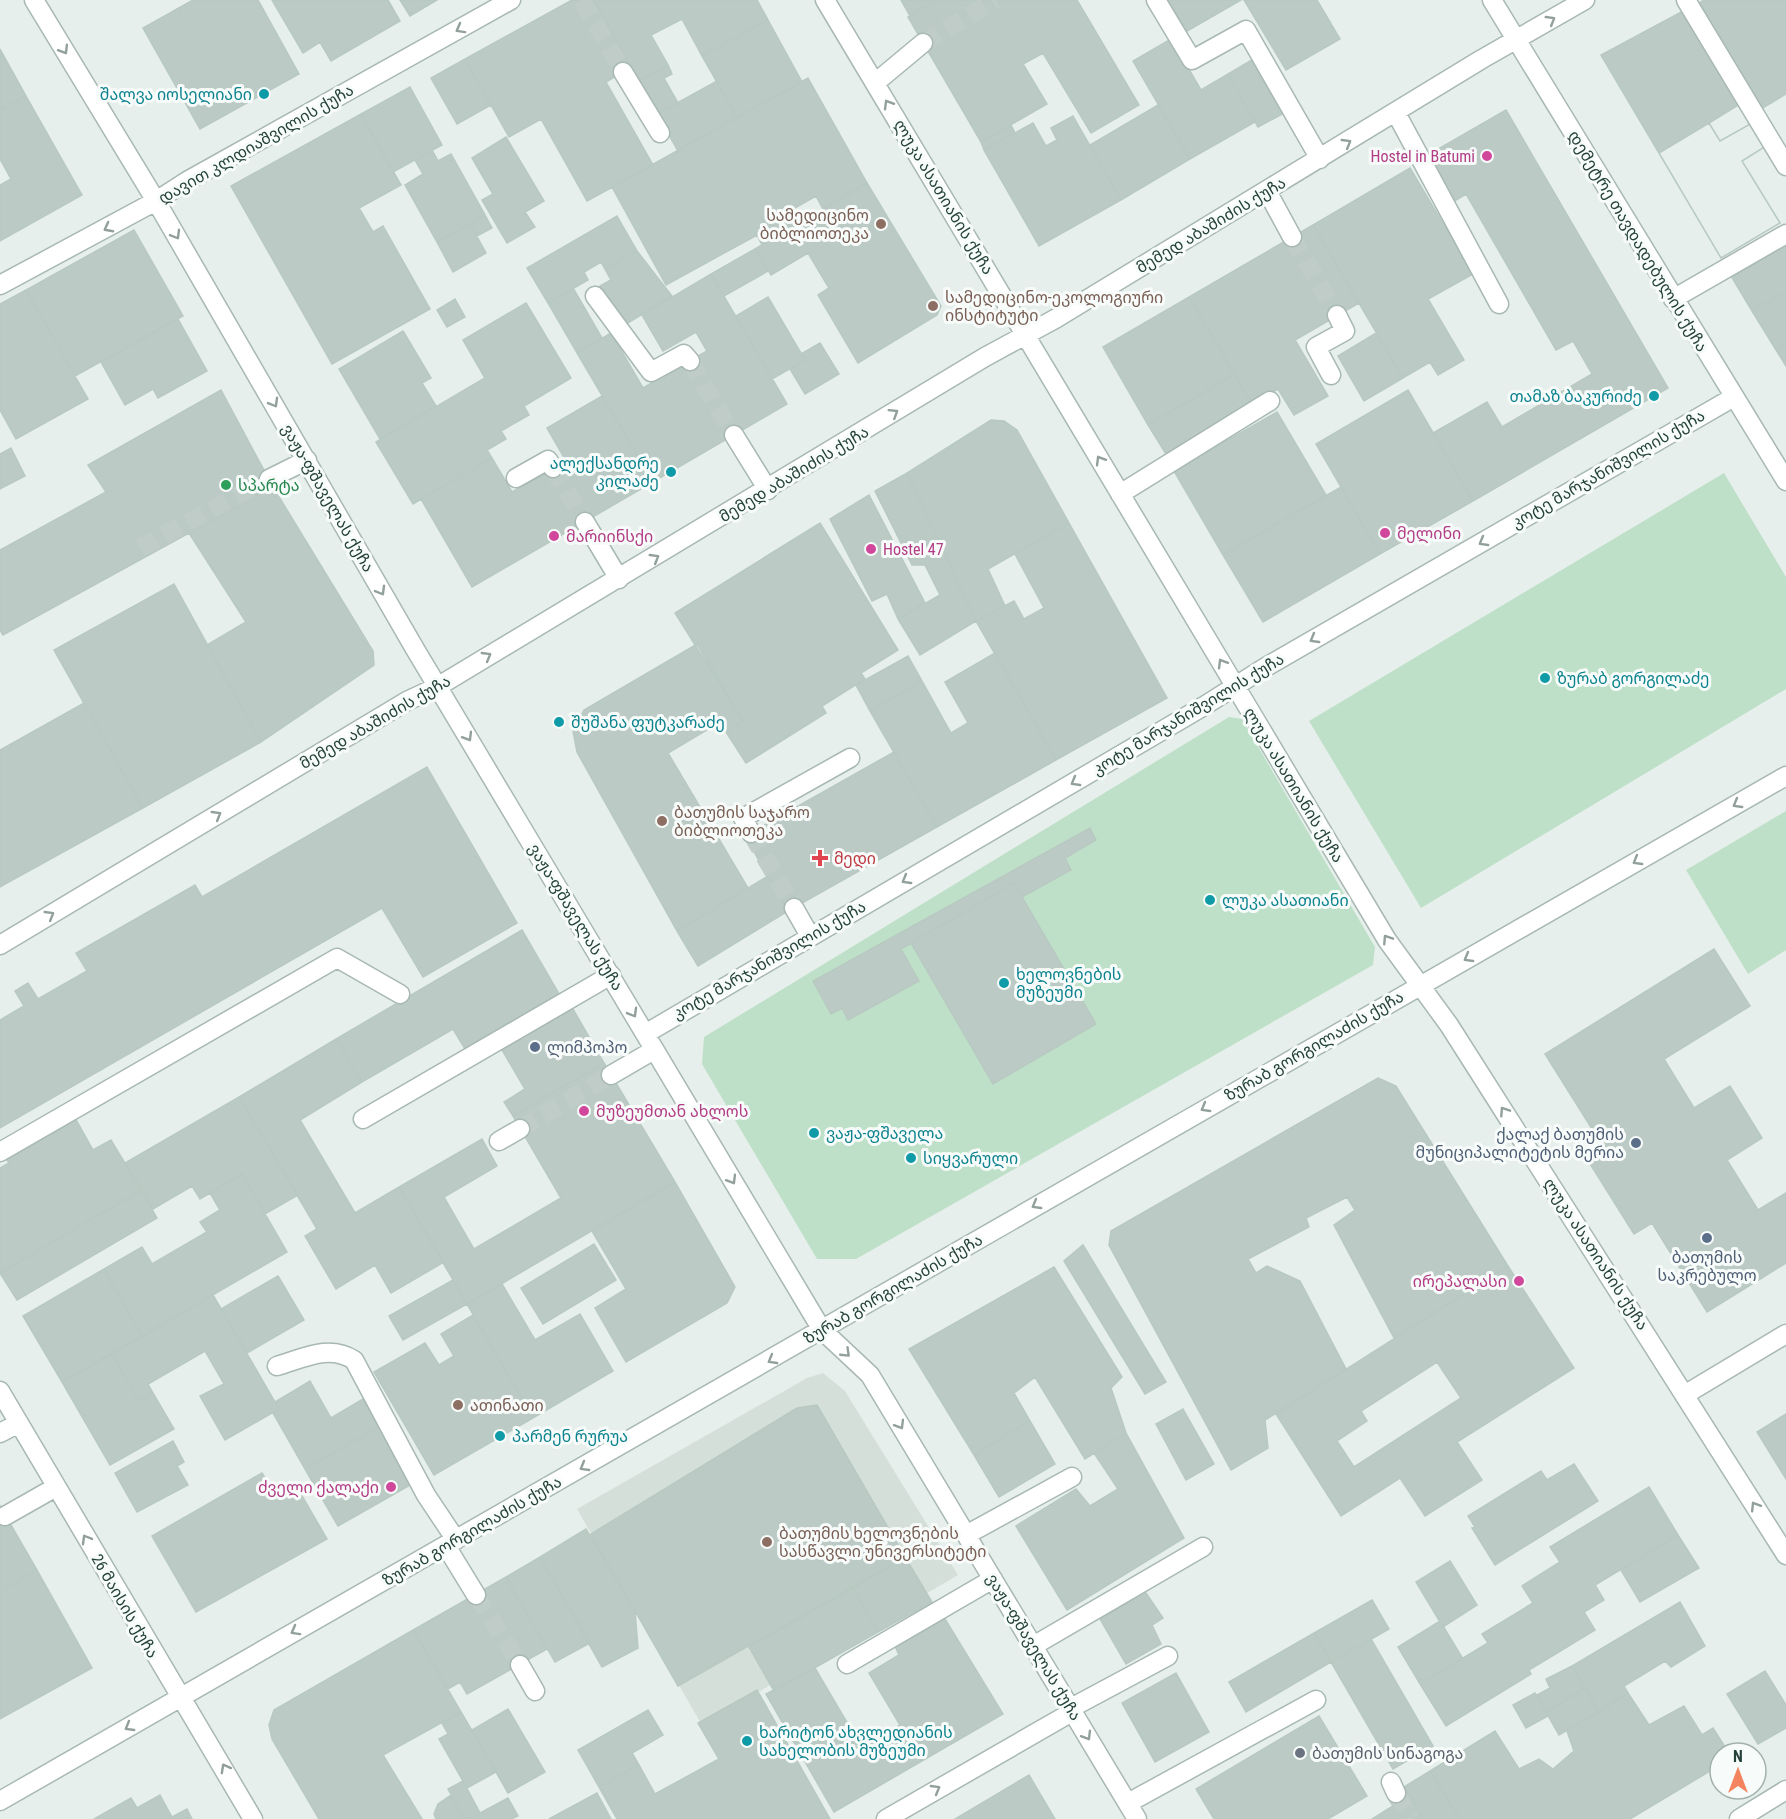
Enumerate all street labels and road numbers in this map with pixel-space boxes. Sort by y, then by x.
street label: დავით კლდიაშვილის ქუჩა [155,80,357,209]
street label: ლუკა ასათიანის ქუჩა [889,116,998,278]
street label: დემეტრე თავდადებულის ქუჩა [1563,127,1712,356]
street label: მემედ აბაშიძის ქუჩა [1133,173,1290,278]
street label: კოტე მარჯანიშვილის ქუჩა [1508,406,1709,533]
street label: ვაჟა-ფშაველას ქუჩა [277,421,378,576]
street label: მემედ აბაშიძის ქუჩა [716,422,873,527]
street label: კოტე მარჯანიშვილის ქუჩა [1089,649,1288,780]
street label: მემედ აბაშიძის ქუჩა [296,671,454,774]
street label: ლუკა ასათიანის ქუჩა [1239,704,1348,866]
street label: ვაჟა-ფშაველას ქუჩა [524,840,627,994]
street label: კოტე მარჯანიშვილის ქუჩა [669,897,870,1024]
street label: ზურაბ გორგილაძის ქუჩა [1221,987,1407,1106]
street label: ლუკა ასათიანის ქუჩა [1539,1174,1652,1334]
street label: ზურაბ გორგილაძის ქუჩა [800,1230,986,1349]
street label: ზურაბ გორგილაძის ქუჩა [379,1472,565,1591]
street label: 26 მაისის ქუჩა [88,1551,162,1661]
street label: ვაჟა-ფშაველას ქუჩა [982,1570,1085,1724]

